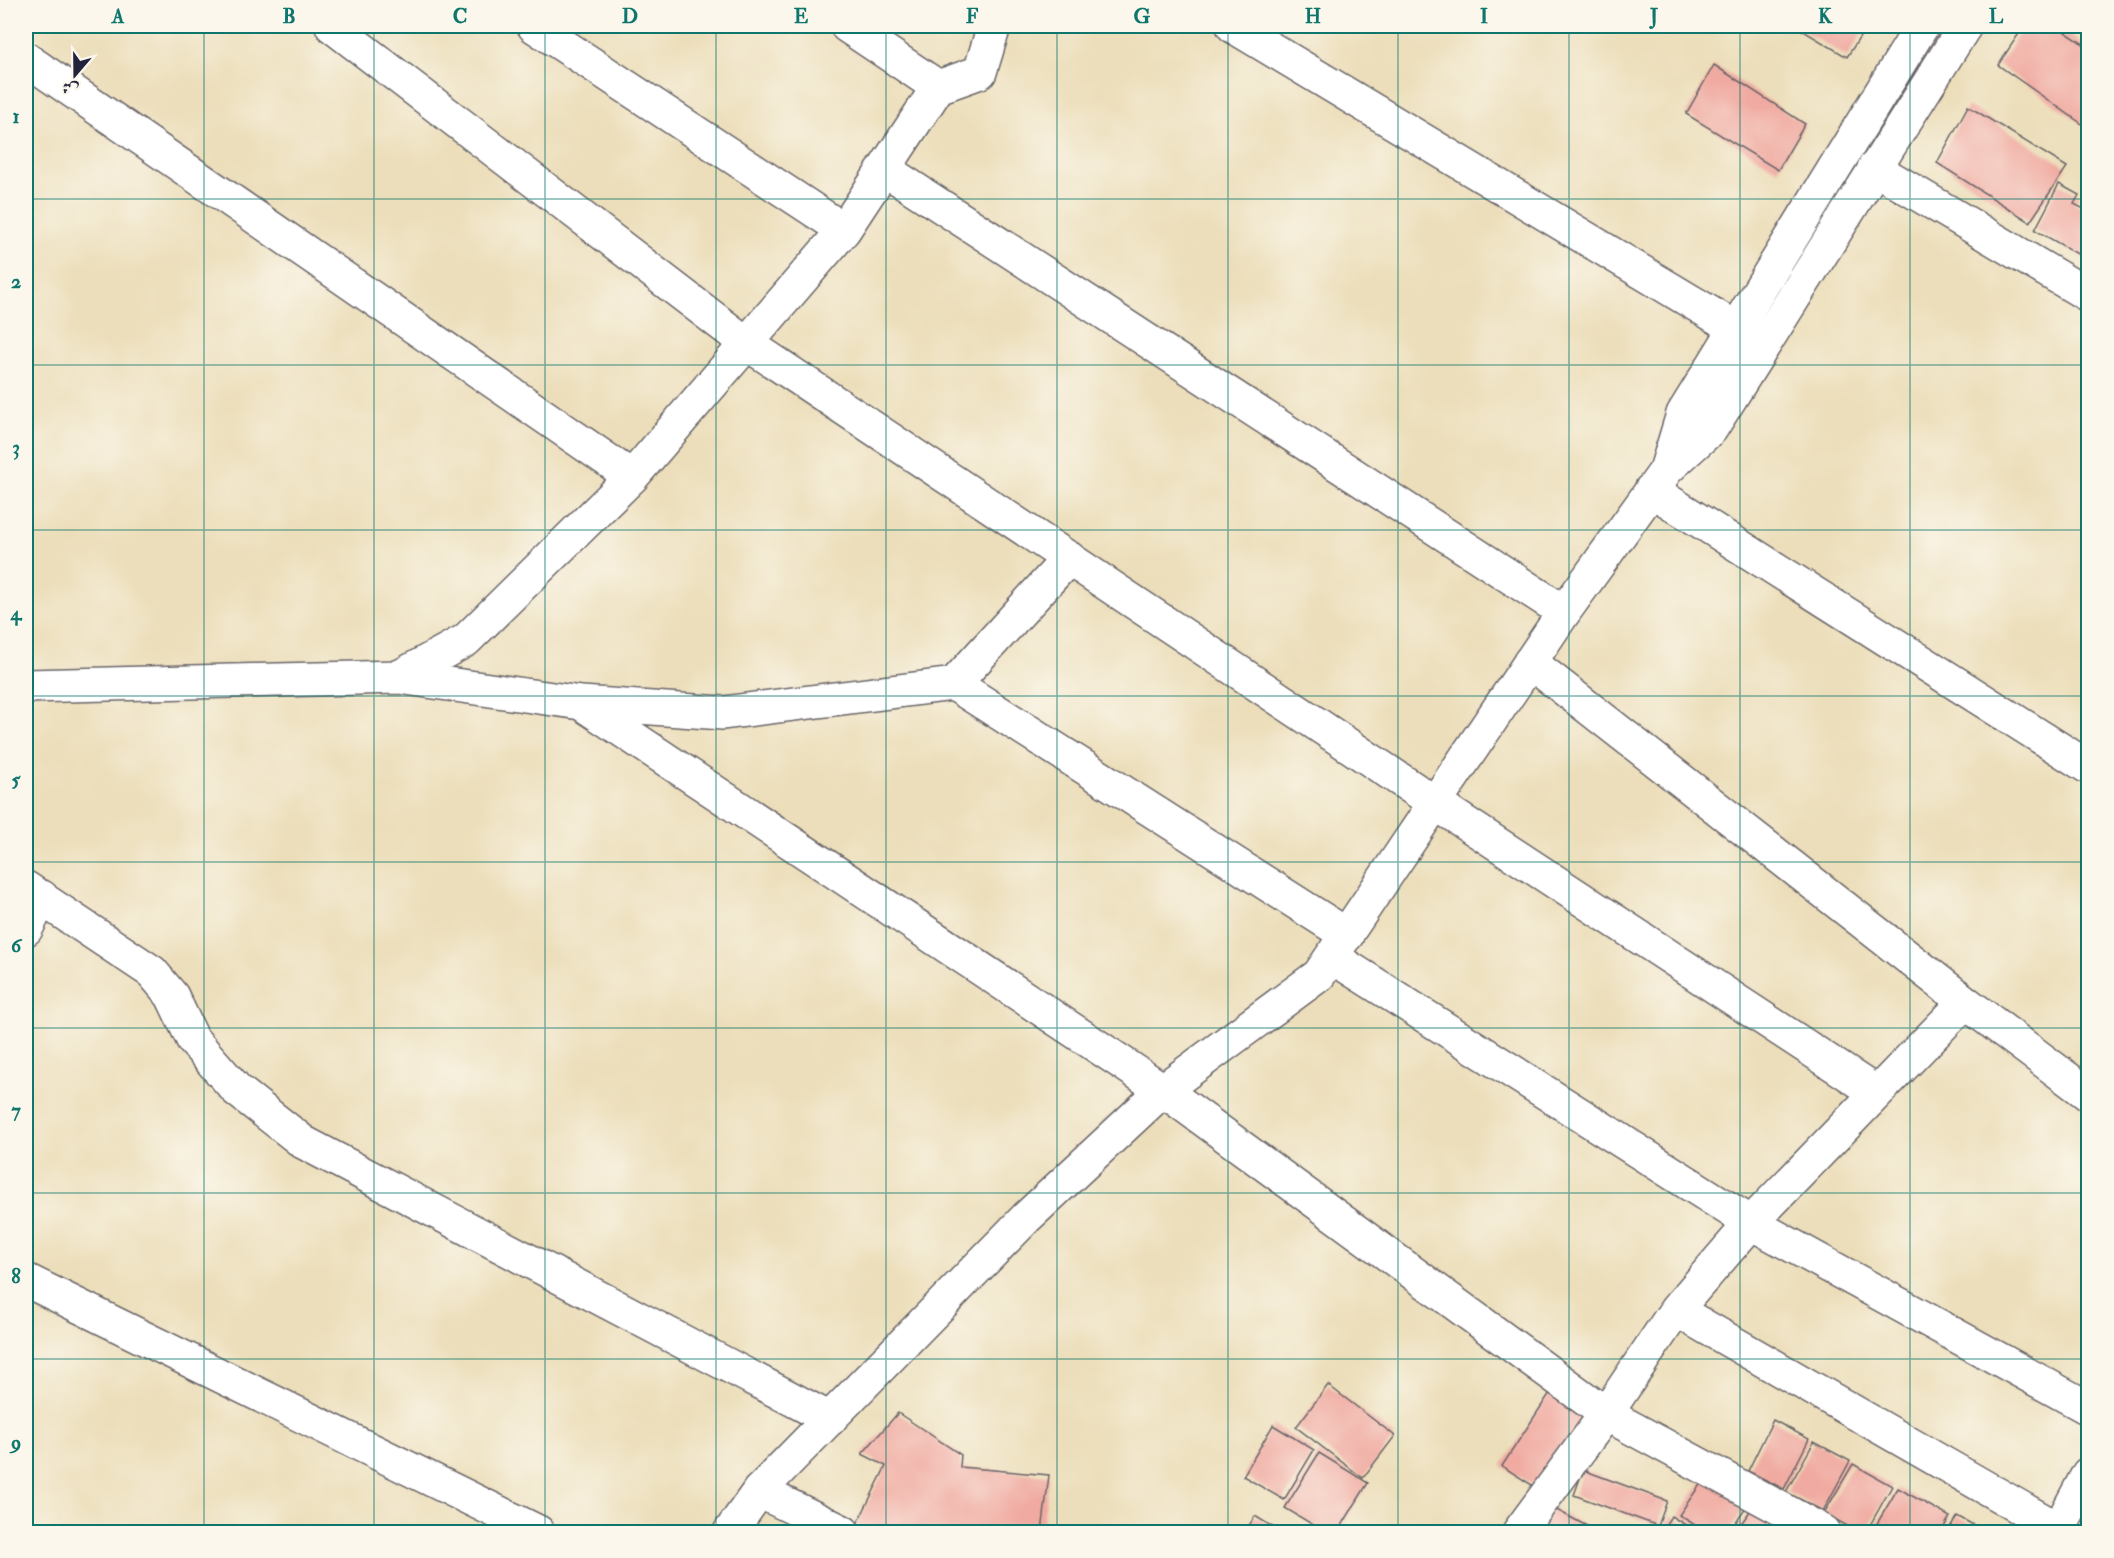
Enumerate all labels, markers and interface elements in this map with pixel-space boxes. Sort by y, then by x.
text: A [111,4,125,29]
text: B [282,4,296,29]
text: C [453,4,467,29]
text: D [622,4,638,29]
text: E [794,4,809,29]
text: F [966,4,979,29]
text: G [1134,4,1151,29]
text: H [1305,4,1321,29]
text: I [1480,4,1488,29]
text: J [1649,4,1658,29]
text: K [1818,4,1833,29]
text: L [1989,4,2004,29]
north arrow [45,45,105,105]
text: ش [59,76,81,100]
text: 1 [12,104,20,129]
text: 2 [11,269,21,294]
text: 3 [12,435,20,460]
text: 4 [10,601,23,626]
text: 5 [12,767,22,792]
text: 6 [11,933,23,958]
text: 7 [11,1098,21,1123]
text: 8 [11,1264,21,1289]
text: 9 [9,1430,21,1455]

